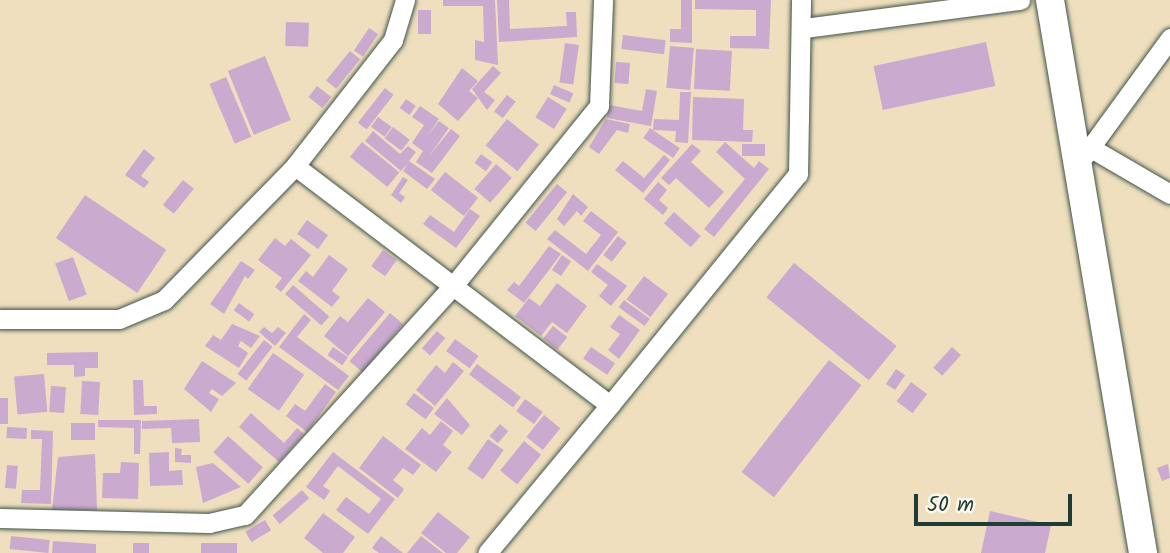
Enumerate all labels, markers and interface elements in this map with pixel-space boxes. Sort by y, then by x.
scale bar [918,480,1076,524]
text: 50 m [927,489,974,522]

